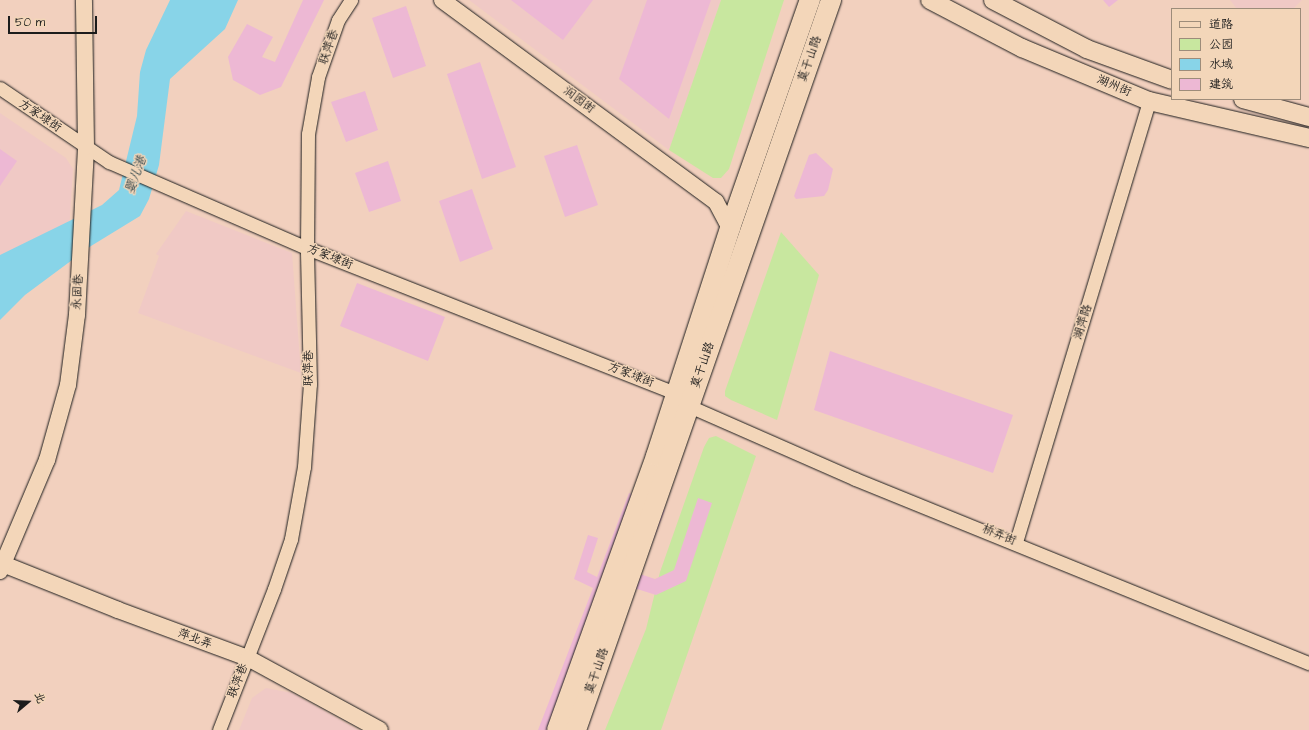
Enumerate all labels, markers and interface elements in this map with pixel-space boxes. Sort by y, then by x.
scale bar [10,8,99,34]
legend [1171,8,1301,100]
text: 50 m [15,14,45,31]
text: 道路 [1209,16,1233,33]
street label: 联萍巷 [316,28,342,66]
street label: 莫干山路 [795,34,825,84]
text: 公园 [1209,36,1233,53]
text: 水域 [1209,56,1233,73]
street label: 湖州街 [1095,72,1133,100]
text: 建筑 [1209,76,1233,93]
street label: 润园街 [560,83,598,117]
street label: 方家埭街 [16,97,64,135]
water label: 婴儿港 [122,154,150,196]
street label: 方家埭街 [305,241,355,273]
street label: 永固巷 [70,274,86,310]
street label: 湖萍路 [1071,303,1095,341]
street label: 莫干山路 [688,340,718,390]
street label: 联萍巷 [302,350,316,386]
street label: 方家埭街 [606,360,656,390]
street label: 桥弄街 [980,522,1018,548]
street label: 萍北弄 [176,626,214,652]
street label: 莫干山路 [582,646,612,696]
street label: 联萍巷 [225,662,251,700]
north arrow [8,682,48,722]
text: 北 [31,690,49,706]

